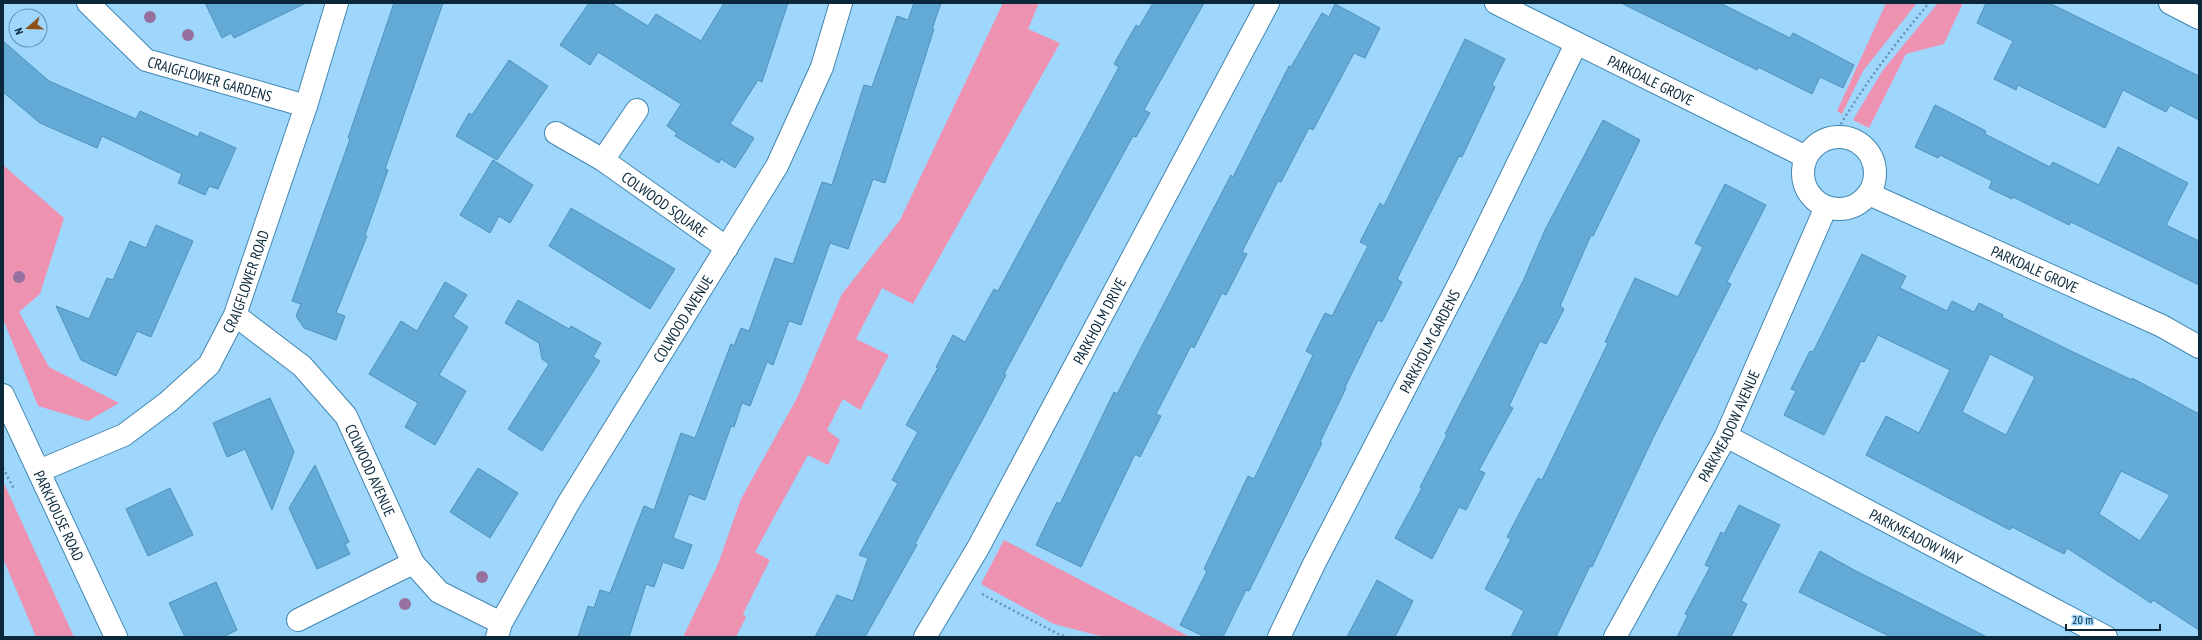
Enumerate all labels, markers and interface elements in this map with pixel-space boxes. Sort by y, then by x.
north arrow [8,8,48,48]
text: N [11,26,26,37]
street label: PARKDALE GROVE [1605,51,1697,109]
street label: CRAIGFLOWER GARDENS [146,52,275,105]
street label: COLWOOD SQUARE [618,167,711,241]
street label: CRAIGFLOWER ROAD [218,228,273,336]
street label: PARKDALE GROVE [1988,241,2082,297]
street label: COLWOOD AVENUE [648,271,717,366]
street label: PARKHOLM DRIVE [1068,274,1130,367]
street label: PARKHOLM GARDENS [1395,286,1464,396]
street label: PARKMEADOW AVENUE [1693,367,1763,485]
street label: COLWOOD AVENUE [341,421,400,519]
street label: PARKHOUSE ROAD [30,467,89,564]
street label: PARKMEADOW WAY [1866,504,1966,569]
scale bar [2066,606,2160,632]
text: 20 m [2072,612,2093,627]

